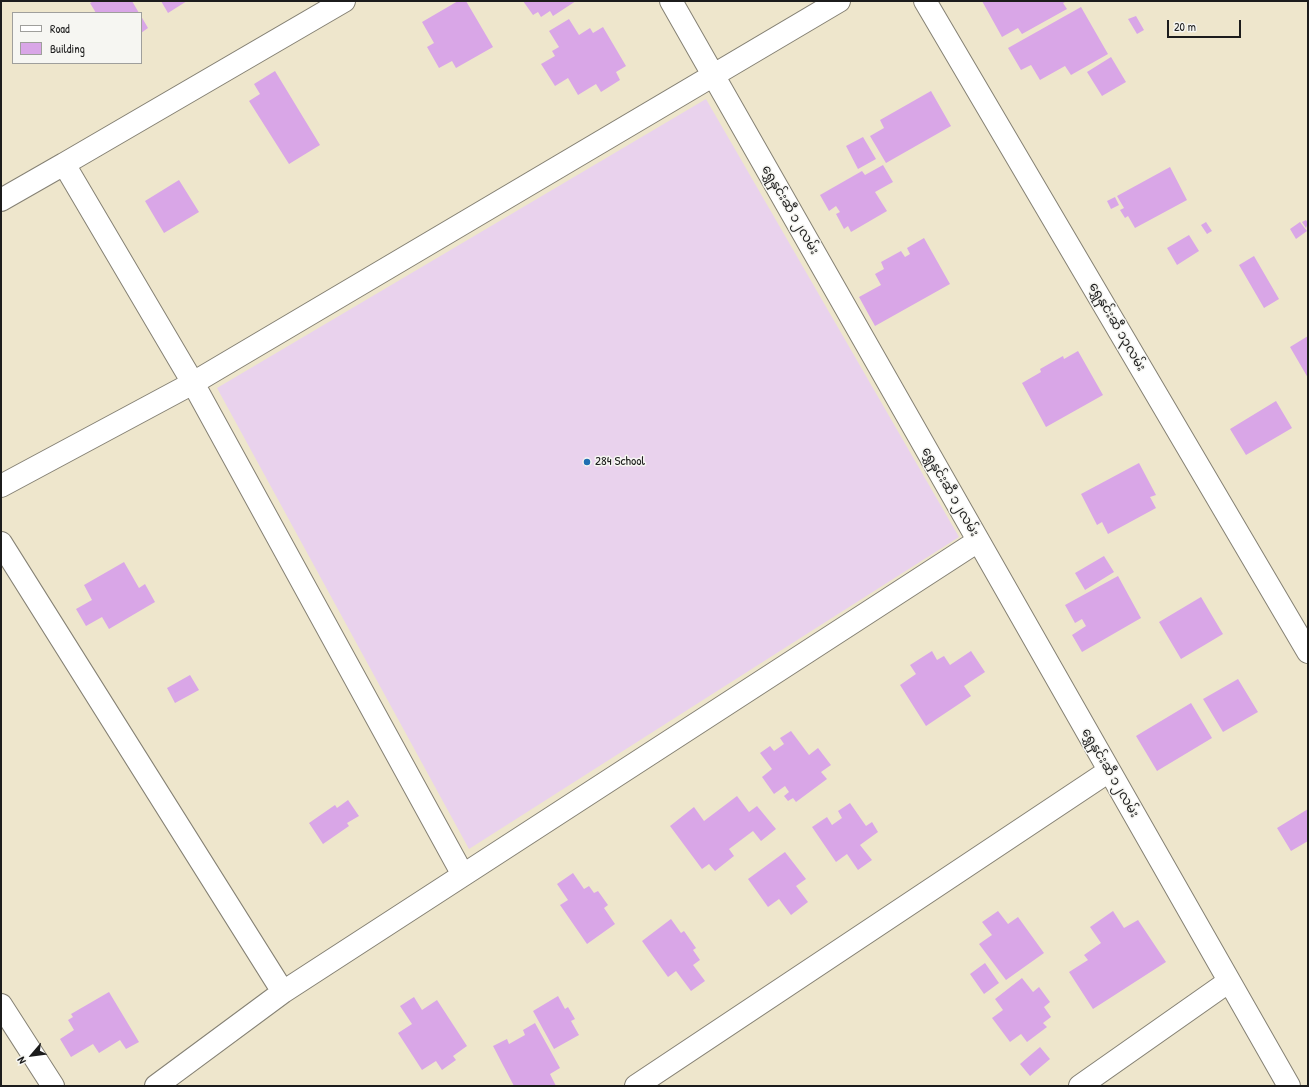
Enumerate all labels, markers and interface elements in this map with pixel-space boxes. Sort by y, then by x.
legend [12,12,142,64]
scale bar [1169,12,1243,38]
text: 20 m [1174,18,1196,35]
text: Road [50,20,70,37]
text: Building [50,40,85,57]
street label: ရွှေနှင်းဆီ ၁၂လမ်း [758,163,822,257]
street label: ရွှေနှင်းဆီ ၁၃လမ်း [1085,280,1149,374]
street label: ရွှေနှင်းဆီ ၁၂လမ်း [918,445,982,539]
place label: 284 School [595,454,645,470]
marker: 284 School [582,457,592,467]
street label: ရွှေနှင်းဆီ ၁၂လမ်း [1078,726,1142,820]
north arrow [12,1035,52,1075]
text: N [14,1055,29,1067]

